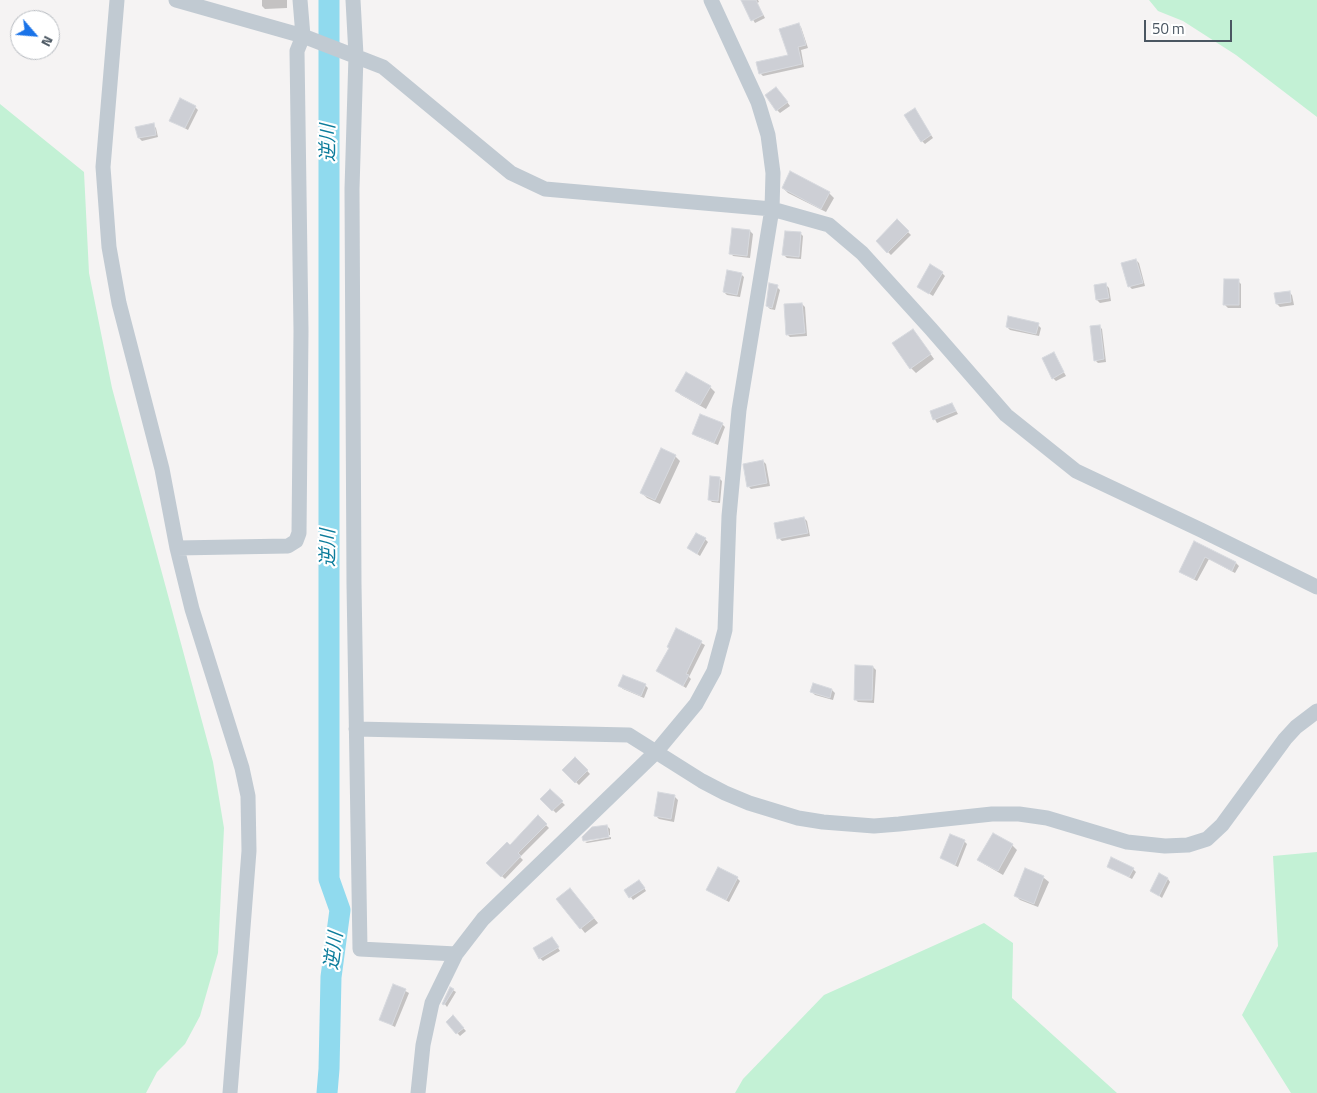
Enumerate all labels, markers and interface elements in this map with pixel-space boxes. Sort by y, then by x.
north arrow [10,10,60,60]
scale bar [1147,10,1234,42]
text: 50 m [1152,17,1185,40]
text: N [36,32,59,51]
water label: 逆川 [318,124,340,162]
water label: 逆川 [318,529,340,567]
water label: 逆川 [321,931,349,971]

